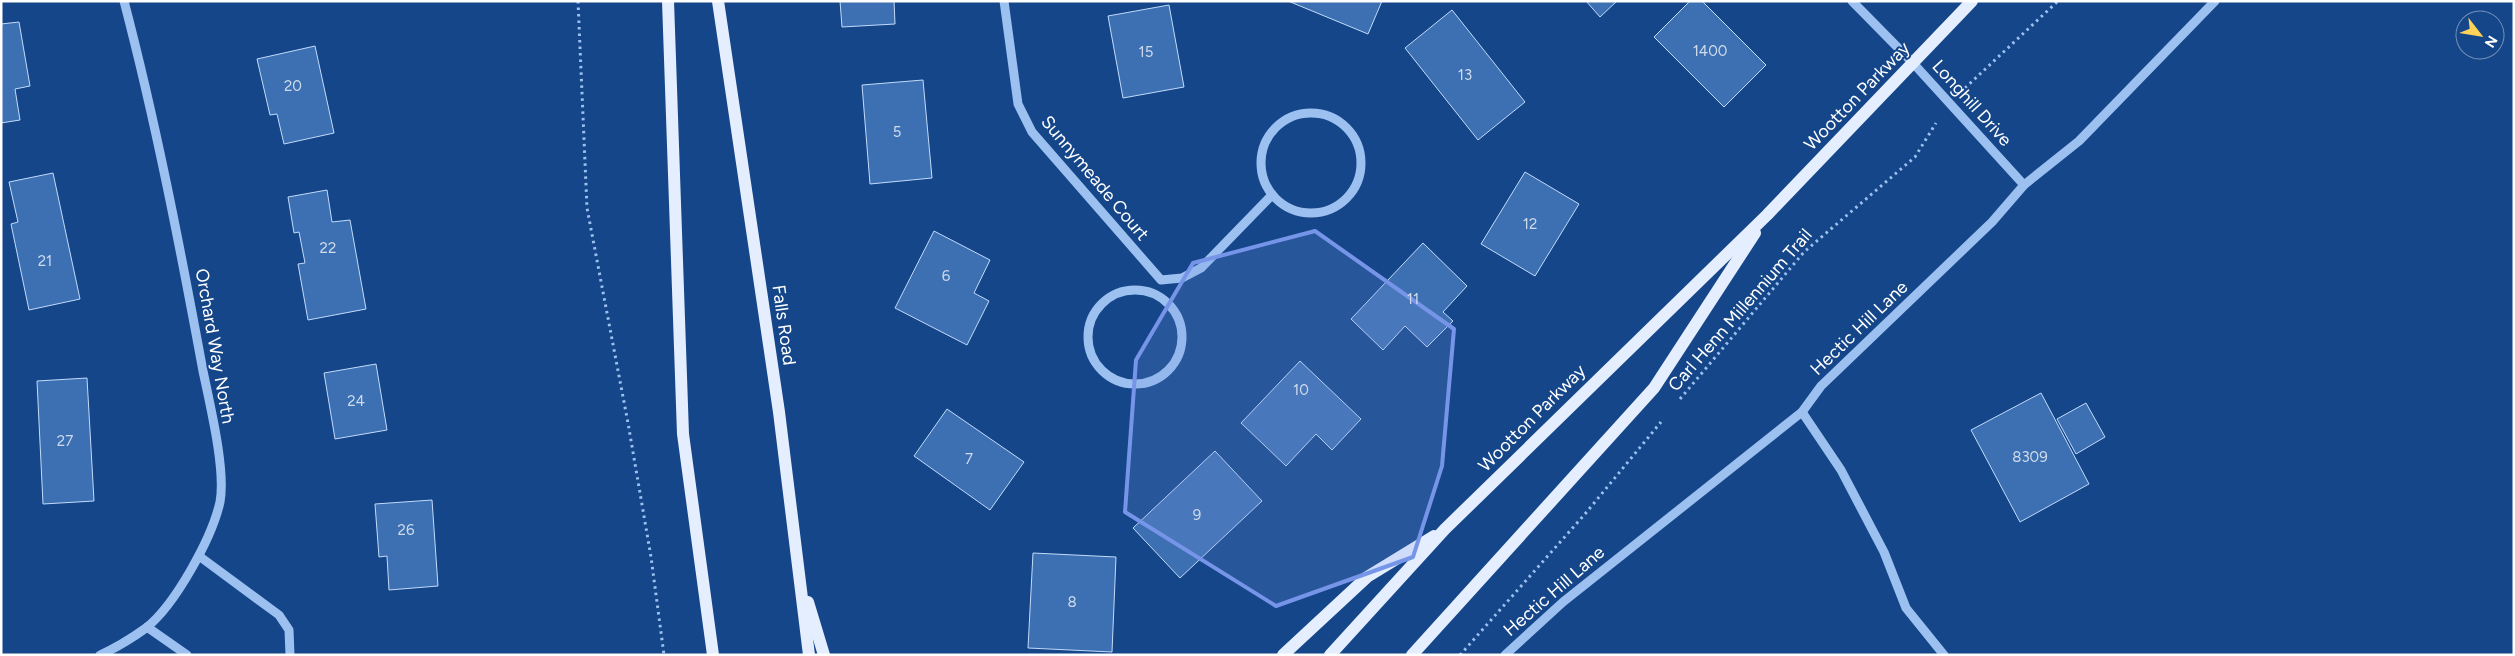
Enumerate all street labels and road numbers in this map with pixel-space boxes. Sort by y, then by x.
street label: Wootton Parkway [1800,37,1915,155]
street label: Longhill Drive [1927,55,2017,151]
street label: Sunnymeade Court [1036,111,1154,245]
street label: Carl Henn Millennium Trail [1663,224,1817,396]
street label: Orchard Way North [191,267,239,425]
street label: Hectic Hill Lane [1806,276,1912,380]
street label: Falls Road [767,283,801,367]
street label: Wootton Parkway [1474,359,1591,476]
street label: Hectic Hill Lane [1499,541,1609,641]

